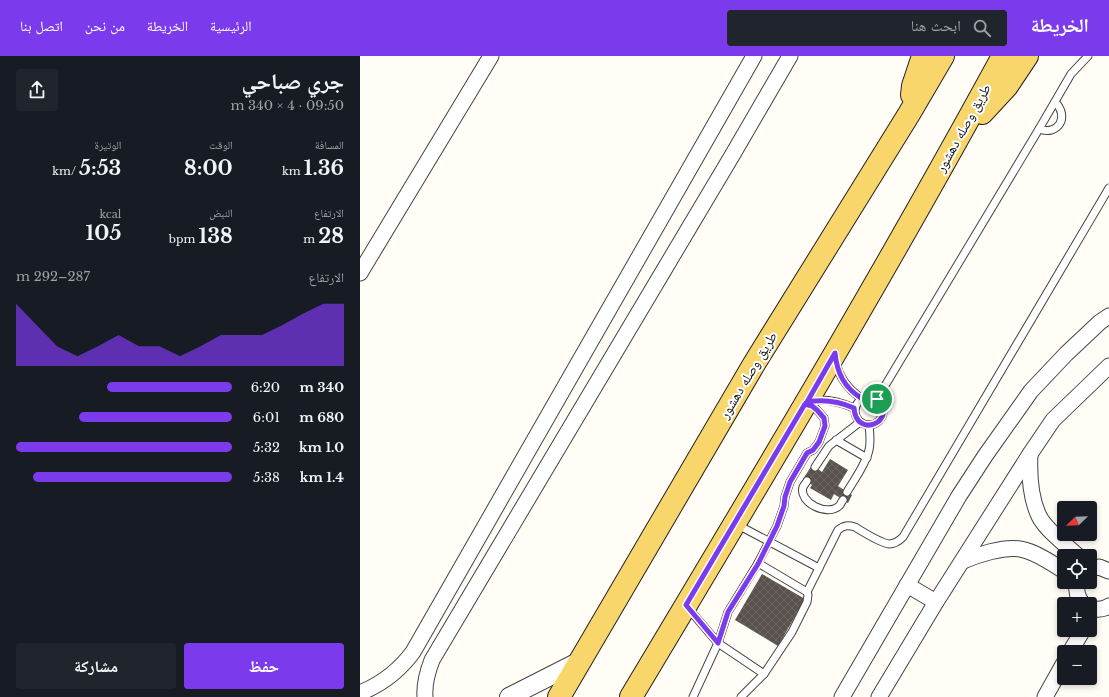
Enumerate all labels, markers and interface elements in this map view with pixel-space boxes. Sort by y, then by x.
search box [727,10,1007,46]
text: الخريطة [1031,14,1089,37]
text: ابحث هنا [911,16,961,35]
text: اتصل بنا [20,17,63,35]
text: من نحن [85,17,125,35]
text: الخريطة [147,17,188,35]
text: الرئيسية [210,17,252,35]
icon: search [971,17,993,39]
text: جري صباحي [241,68,344,95]
button: share [16,69,58,111]
street label: طريق وصله دهشور [931,81,996,177]
text: 09:50 · 4 × 340 m [230,97,344,114]
text: الوتيرة [95,138,121,152]
text: الوقت [209,138,233,152]
text: المسافة [315,138,344,152]
text: 5:53 [79,156,121,180]
text: 8:00 [184,156,233,180]
text: 1.36 [304,156,344,180]
text: /km [52,164,79,178]
text: km [282,164,304,178]
text: النبض [209,206,233,220]
text: الارتفاع [314,206,344,220]
text: kcal [99,207,121,221]
text: 105 [86,221,121,245]
text: 138 [199,224,233,248]
text: 28 [318,224,344,248]
text: bpm [169,232,199,246]
text: m [303,232,318,246]
text: 287–292 m [16,268,90,285]
text: الارتفاع [309,269,344,286]
street label: طريق وصله دهشور [714,328,782,423]
text: 6:20 [251,379,280,396]
text: 340 m [299,379,344,396]
pin [860,382,894,416]
icon: arrive [866,388,888,410]
text: 6:01 [253,409,280,426]
text: 680 m [299,409,344,426]
text: 5:32 [253,439,280,456]
text: 1.0 km [299,439,344,456]
text: 5:38 [253,469,280,486]
text: 1.4 km [300,469,344,486]
north arrow [1057,501,1097,541]
map controls [1057,501,1097,685]
button: locate [1057,549,1097,589]
button: + [1057,597,1097,637]
button: مشاركة [16,643,176,689]
button: حفظ [184,643,344,689]
button: − [1057,645,1097,685]

